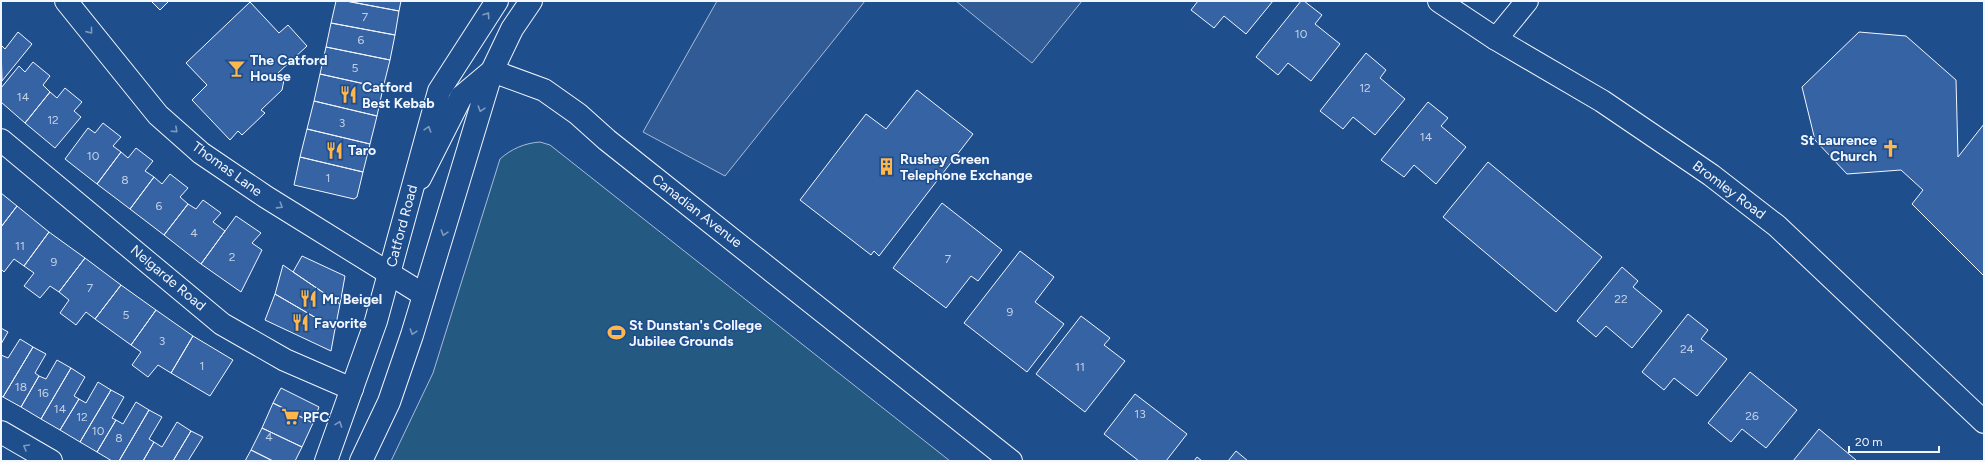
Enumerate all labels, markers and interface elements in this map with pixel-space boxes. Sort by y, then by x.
house number: 7 [362,10,369,24]
one-way arrow [482,12,490,19]
one-way arrow [86,27,93,34]
house number: 10 [1295,27,1308,41]
house number: 6 [358,33,365,47]
place label: The Catford House [250,52,328,85]
bar icon: The Catford House [227,58,247,78]
house number: 5 [352,61,359,75]
place label: Catford Best Kebab [362,79,435,112]
house number: 12 [1359,81,1371,95]
restaurant icon: Catford Best Kebab [339,85,359,105]
house number: 14 [17,90,30,104]
one-way arrow [477,105,486,112]
house number: 12 [47,113,59,127]
house number: 3 [339,116,345,130]
one-way arrow [170,125,178,132]
one-way arrow [423,126,432,133]
house number: 14 [1420,130,1433,144]
place label: St Laurence Church [1800,132,1877,165]
street label: Thomas Lane [189,138,266,200]
church icon: St Laurence Church [1880,138,1900,158]
restaurant icon: Taro [325,140,345,160]
place label: Taro [348,142,376,159]
house number: 10 [87,149,100,163]
place label: Rushey Green Telephone Exchange [900,151,1033,184]
building icon: Rushey Green Telephone Exchange [877,157,897,177]
street label: Bromley Road [1689,157,1769,223]
house number: 1 [326,171,330,185]
street label: Canadian Avenue [649,171,746,252]
house number: 8 [121,173,129,187]
street label: Catford Road [383,183,421,269]
house number: 6 [156,199,163,213]
one-way arrow [276,201,283,209]
house number: 4 [190,226,198,240]
one-way arrow [440,229,449,236]
house number: 11 [15,239,25,253]
street label: Nelgarde Road [127,242,209,314]
house number: 2 [229,250,235,264]
house number: 7 [945,252,952,266]
house number: 9 [51,255,58,269]
house number: 7 [87,281,94,295]
restaurant icon: Mr Beigel [299,289,319,309]
place label: Mr Beigel [322,291,382,308]
house number: 22 [1614,292,1628,306]
house number: 9 [1007,305,1014,319]
house number: 5 [123,308,130,322]
restaurant icon: Favorite [291,313,311,333]
place label: Favorite [314,315,367,332]
place label: St Dunstan's College Jubilee Grounds [629,317,762,350]
sports icon: St Dunstan's College Jubilee Grounds [606,323,626,343]
one-way arrow [409,329,418,336]
house number: 3 [159,334,165,348]
house number: 24 [1680,342,1695,356]
house number: 1 [200,359,204,373]
house number: 11 [1075,360,1085,374]
house number: 18 [15,380,27,394]
house number: 16 [37,386,49,400]
house number: 14 [54,402,67,416]
supermarket icon: PFC [280,407,300,427]
house number: 13 [1134,407,1146,421]
place label: PFC [303,409,329,426]
house number: 26 [1745,409,1759,423]
house number: 12 [76,410,88,424]
one-way arrow [334,421,343,428]
house number: 10 [92,424,105,438]
scale bar [1849,428,1939,454]
house number: 4 [265,430,273,444]
house number: 8 [115,431,123,445]
text: 20 m [1855,435,1883,449]
one-way arrow [23,444,30,451]

